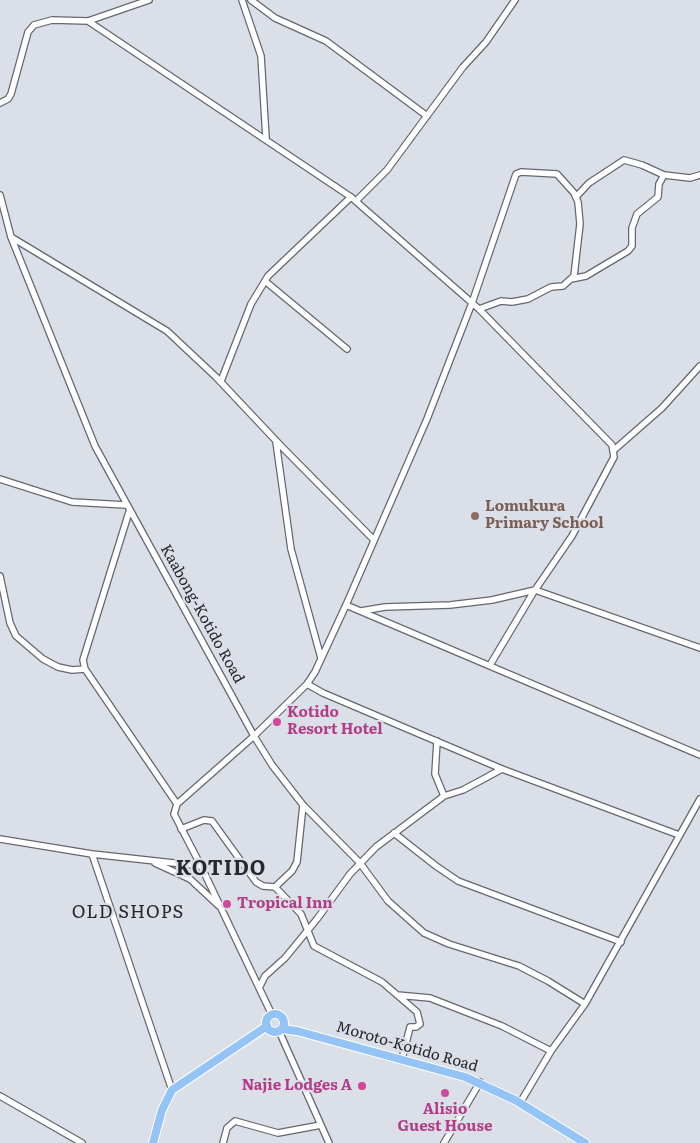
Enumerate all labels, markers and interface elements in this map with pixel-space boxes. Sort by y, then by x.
place label: Lomukura Primary School [485,498,604,533]
marker: Lomukura Primary School [469,510,481,522]
street label: Kaabong-Kotido Road [156,541,248,687]
place label: Kotido Resort Hotel [287,704,383,739]
marker: Kotido Resort Hotel [271,716,283,728]
district label: KOTIDO [175,857,267,881]
place label: Tropical Inn [237,895,333,913]
marker: Tropical Inn [221,898,233,910]
district label: OLD SHOPS [71,902,185,924]
street label: Moroto-Kotido Road [334,1018,480,1076]
place label: Najie Lodges A [242,1077,352,1095]
marker: Najie Lodges A [356,1080,368,1092]
marker: Alisio Guest House [439,1087,451,1099]
place label: Alisio Guest House [398,1101,492,1136]

